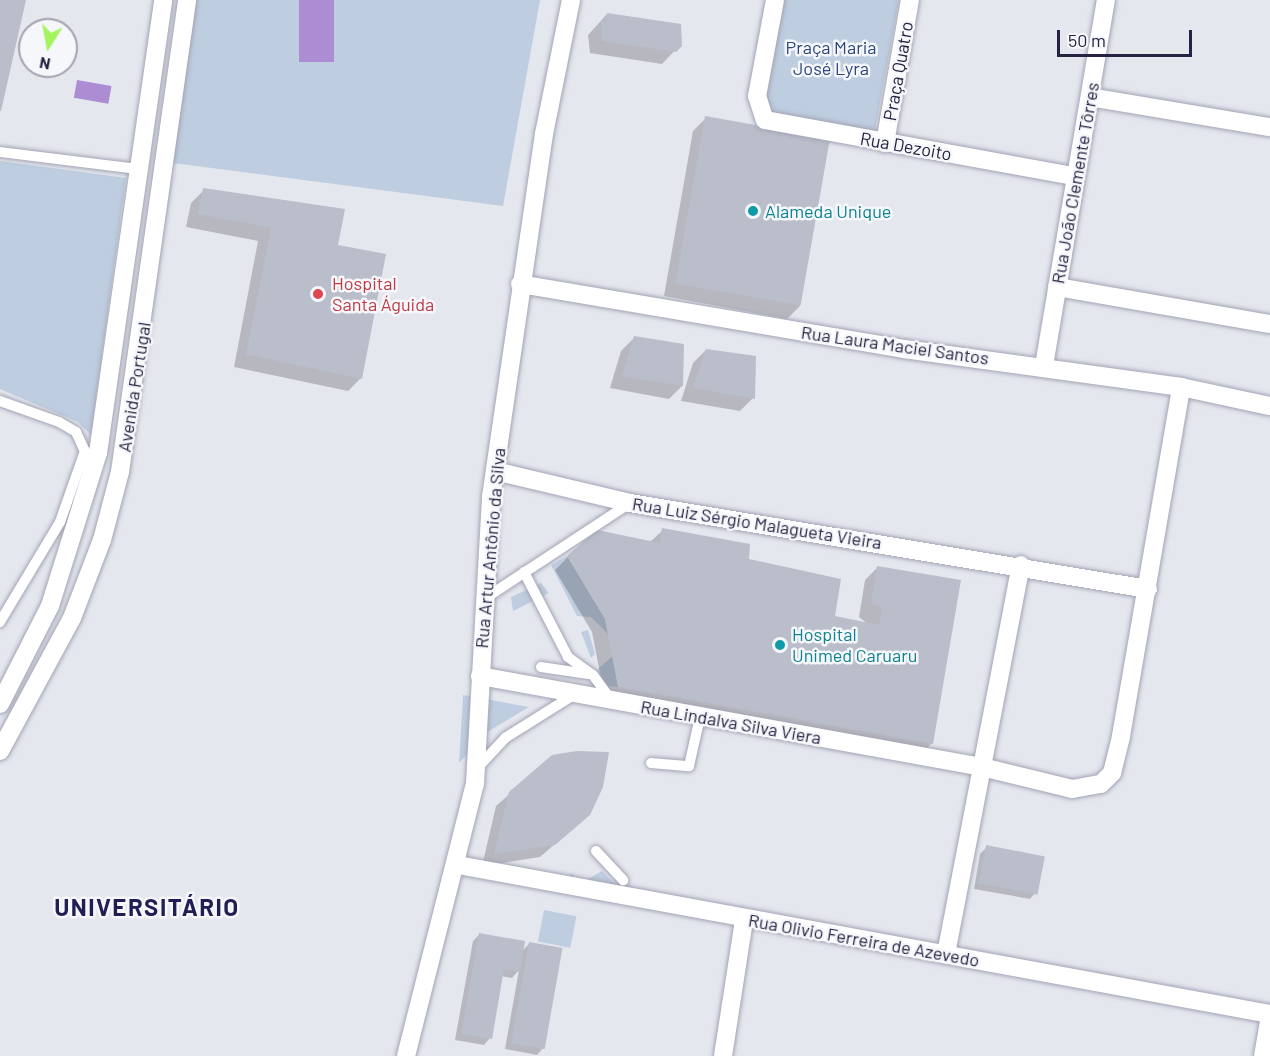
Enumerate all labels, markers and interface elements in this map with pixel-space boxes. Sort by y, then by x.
north arrow [18,18,78,78]
scale bar [1060,18,1195,56]
street label: Praça Quatro [879,20,917,122]
text: 50 m [1068,29,1106,51]
park label: Praça Maria José Lyra [786,37,876,80]
text: N [38,54,52,75]
street label: Rua João Clemente Tôrres [1047,81,1103,285]
street label: Rua Dezoito [858,127,954,165]
place label: Alameda Unique [765,200,891,222]
marker: Alameda Unique [746,204,760,218]
place label: Hospital Santa Águida [332,273,434,316]
marker: Hospital Santa Águida [309,285,327,303]
street label: Avenida Portugal [113,320,155,454]
street label: Rua Laura Maciel Santos [800,321,990,369]
street label: Rua Artur Antônio da Silva [470,447,510,649]
street label: Rua Luiz Sérgio Malagueta Vieira [631,493,883,553]
place label: Hospital Unimed Caruaru [792,624,917,666]
marker: Hospital Unimed Caruaru [773,638,787,652]
street label: Rua Lindalva Silva Viera [639,695,823,749]
district label: UNIVERSITÁRIO [54,893,240,921]
street label: Rua Olivio Ferreira de Azevedo [747,909,981,971]

